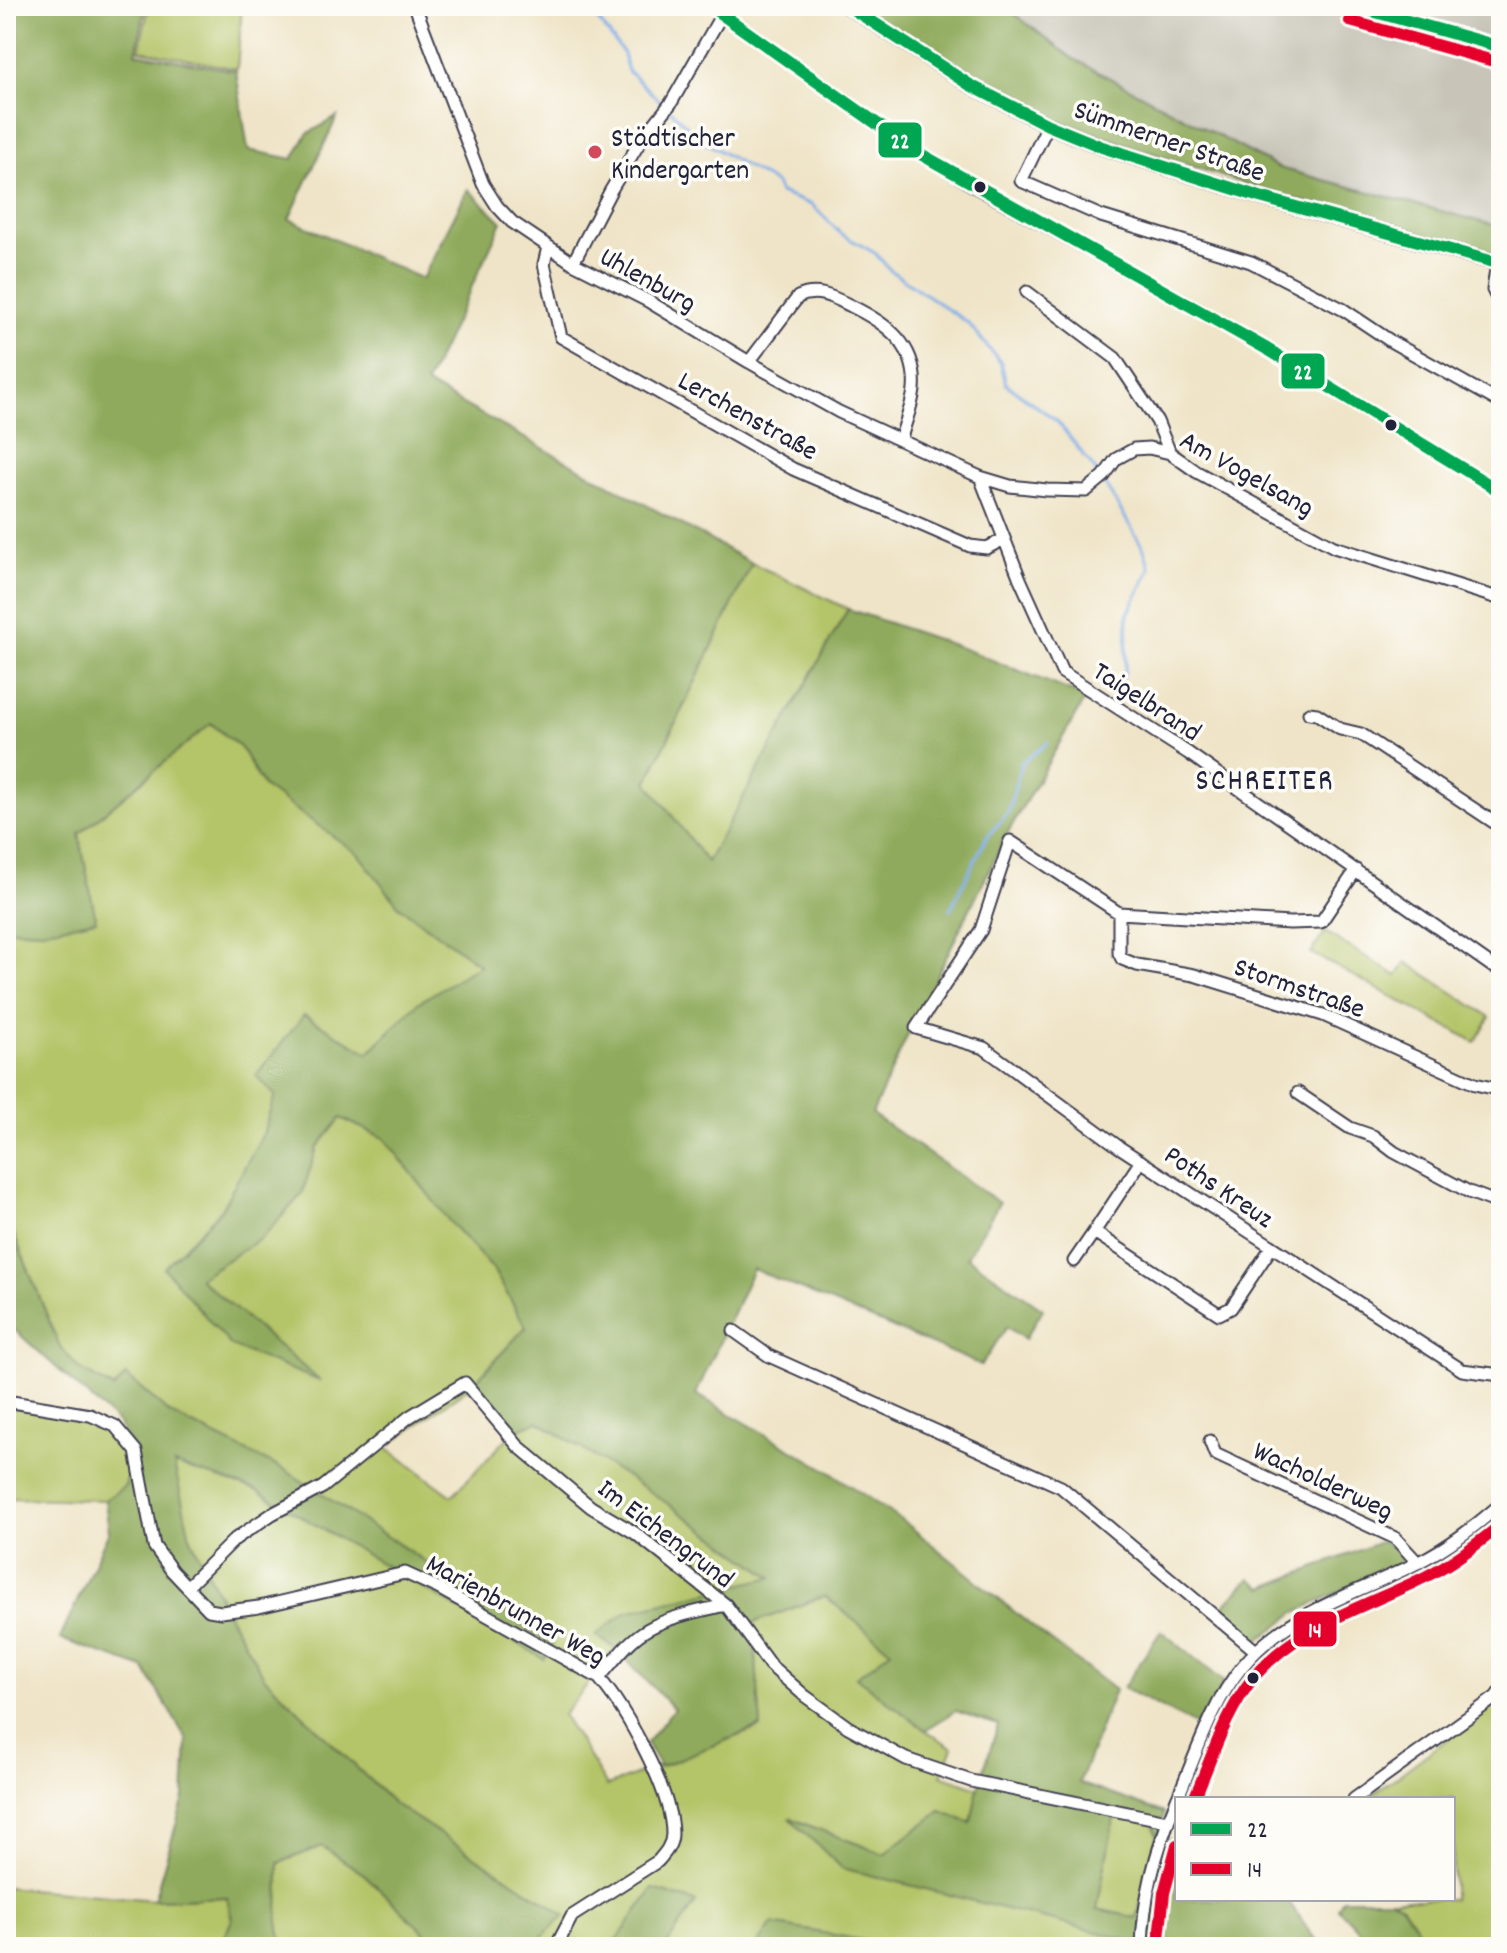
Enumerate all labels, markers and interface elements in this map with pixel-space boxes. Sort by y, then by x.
street label: Sümmerner Straße [1068,92,1269,195]
place label: Städtischer Kindergarten [611,121,749,193]
line badge: 22 [877,121,923,159]
text: 22 [890,128,910,159]
marker: Städtischer Kindergarten [586,143,604,161]
unlabelled marker [972,179,988,195]
street label: Uhlenburg [591,239,702,325]
line badge: 22 [1280,352,1326,390]
text: 22 [1293,359,1313,390]
street label: Lerchenstraße [669,363,824,473]
unlabelled marker [1383,417,1399,433]
street label: Am Vogelsang [1171,423,1320,530]
street label: Taigelbrand [1083,654,1208,754]
district label: SCHREITER [1195,762,1335,805]
street label: Stormstraße [1228,950,1369,1032]
street label: Poths Kreuz [1154,1138,1280,1241]
street label: Wacholderweg [1245,1434,1399,1534]
street label: Im Eichengrund [587,1471,741,1601]
street label: Marienbrunner Weg [417,1546,612,1678]
line badge: 14 [1292,1610,1338,1648]
text: 14 [1308,1617,1322,1648]
unlabelled marker [1245,1670,1261,1686]
legend [1175,1797,1455,1901]
text: 22 [1247,1815,1268,1849]
text: 14 [1247,1855,1262,1889]

